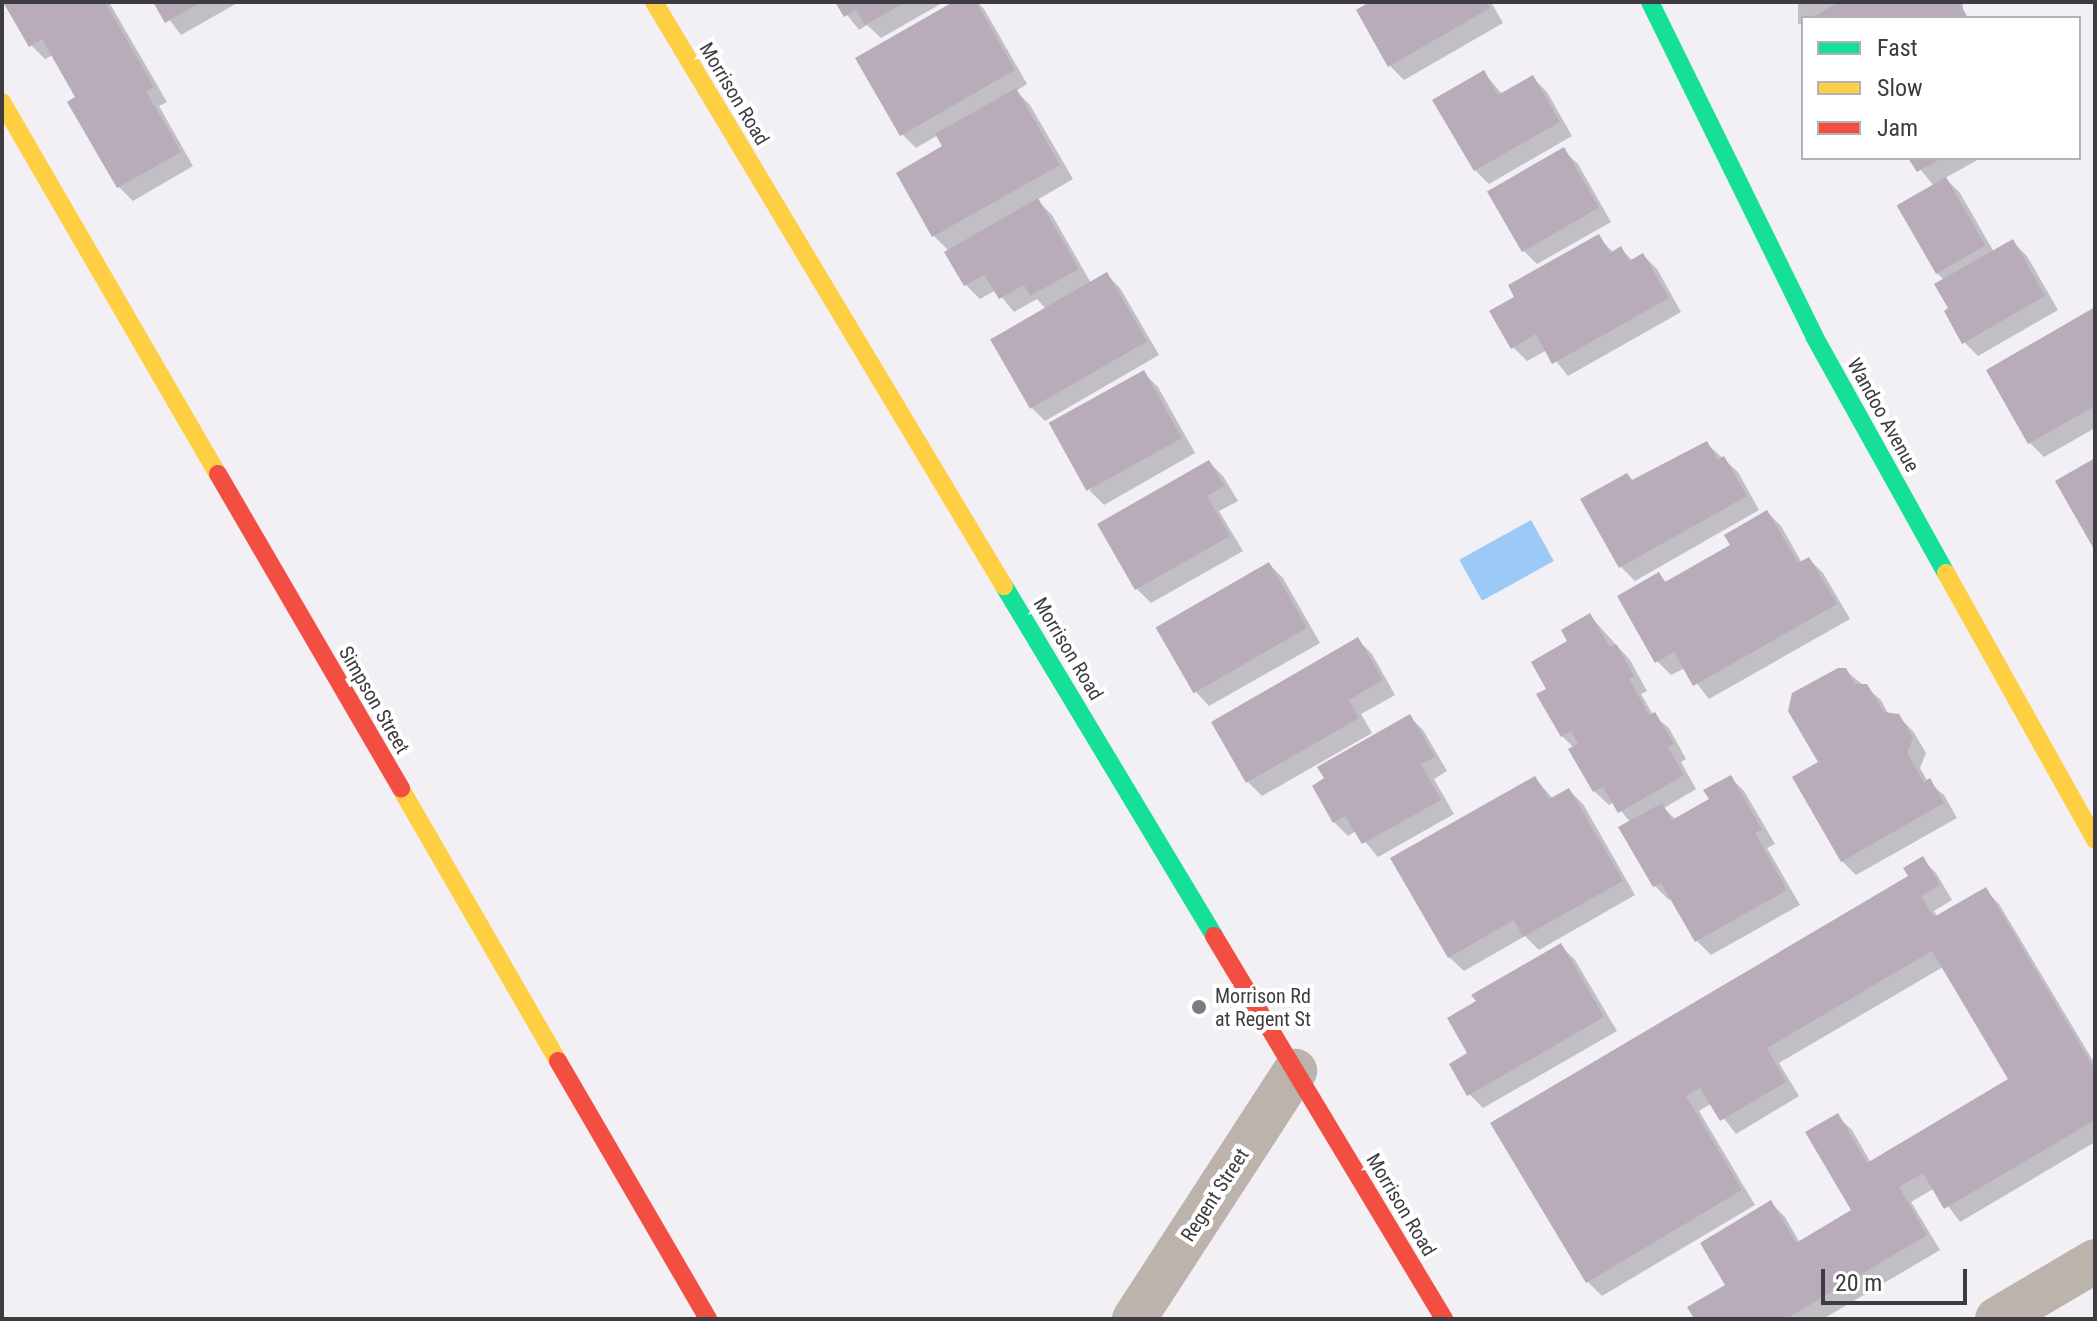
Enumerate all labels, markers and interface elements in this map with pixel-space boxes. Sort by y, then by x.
legend [1801,16,2081,160]
text: Fast [1877,34,1918,62]
street label: Morrison Road [694,38,774,150]
text: Slow [1877,74,1923,102]
text: Jam [1877,114,1918,142]
street label: Wandoo Avenue [1842,354,1924,476]
street label: Morrison Road [1028,593,1108,705]
street label: Simpson Street [334,642,414,758]
place label: Morrison Rd at Regent St [1215,984,1311,1031]
marker: Morrison Rd at Regent St [1190,998,1208,1016]
street label: Regent Street [1176,1144,1254,1246]
street label: Morrison Road [1361,1149,1441,1261]
scale bar [1825,1253,1971,1303]
text: 20 m [1835,1269,1882,1297]

